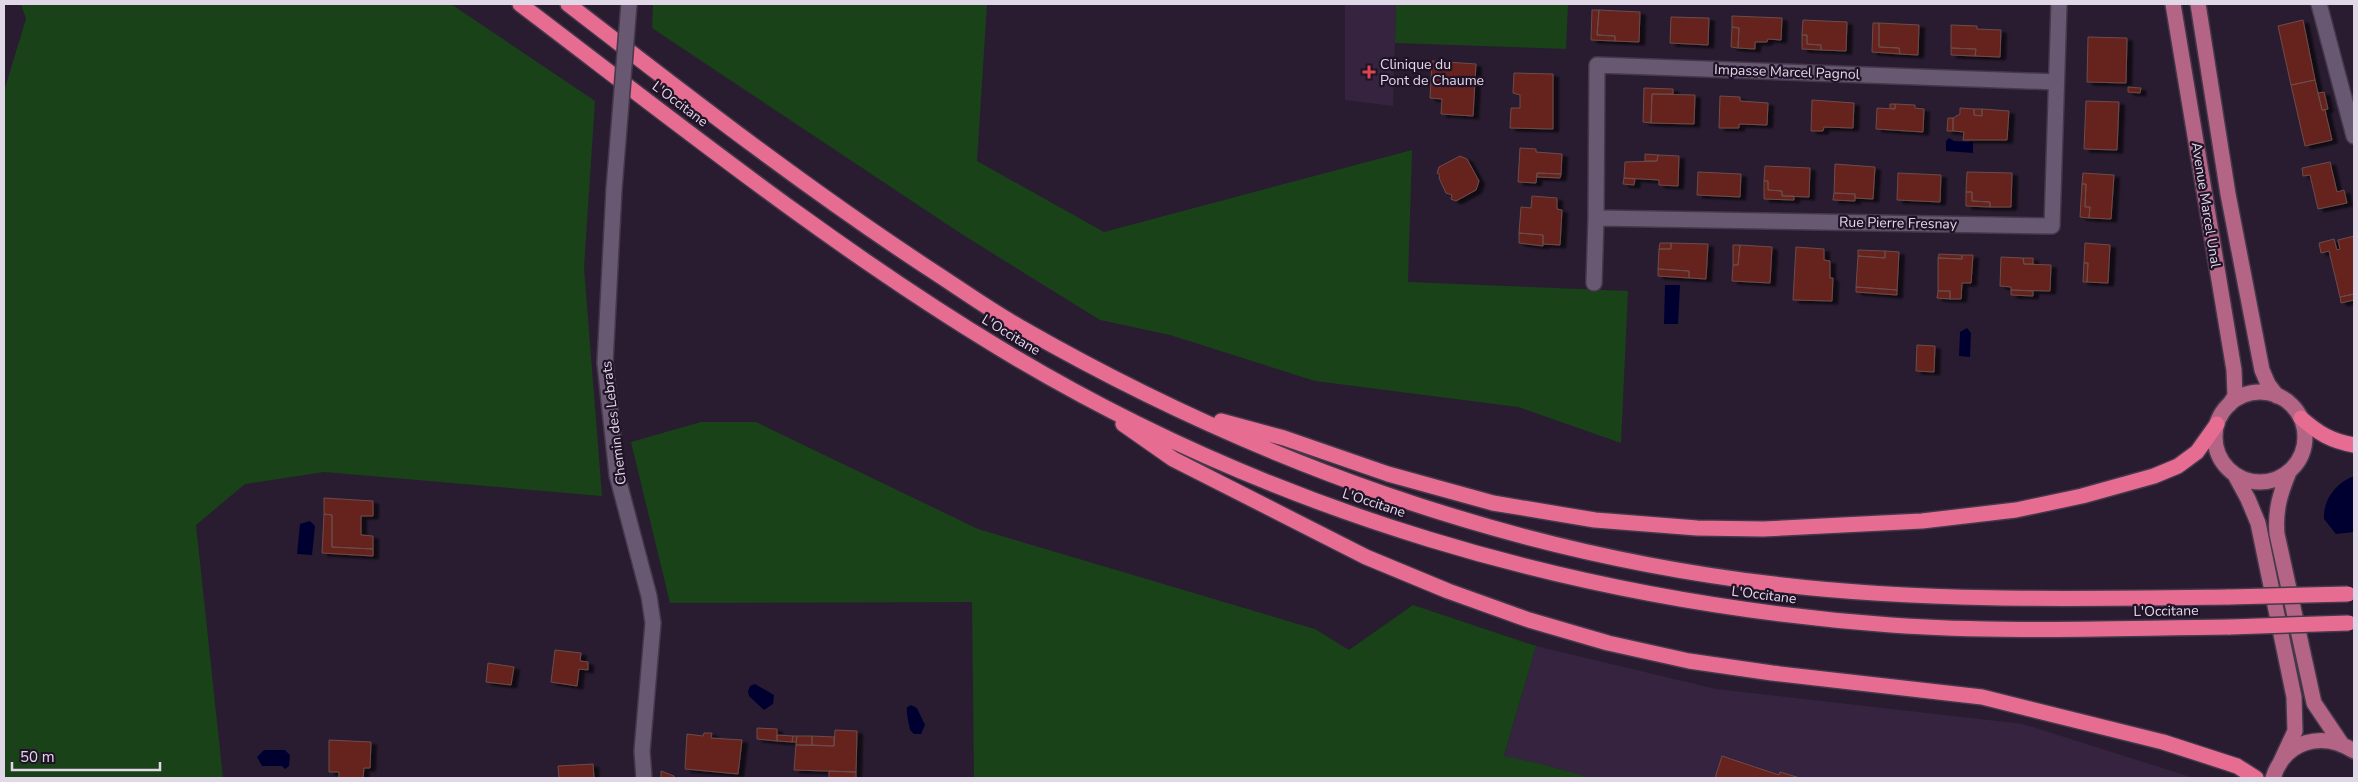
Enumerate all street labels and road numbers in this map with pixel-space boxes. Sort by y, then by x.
street label: Impasse Marcel Pagnol [1714,60,1861,84]
street label: L'Occitane [648,77,712,131]
street label: Avenue Marcel Unal [2187,141,2225,270]
street label: Rue Pierre Fresnay [1839,212,1958,234]
street label: L'Occitane [978,310,1044,360]
street label: Chemin des Lebrats [597,360,631,486]
street label: L'Occitane [1340,484,1408,522]
street label: L'Occitane [1730,582,1798,608]
street label: L'Occitane [2133,601,2199,621]

